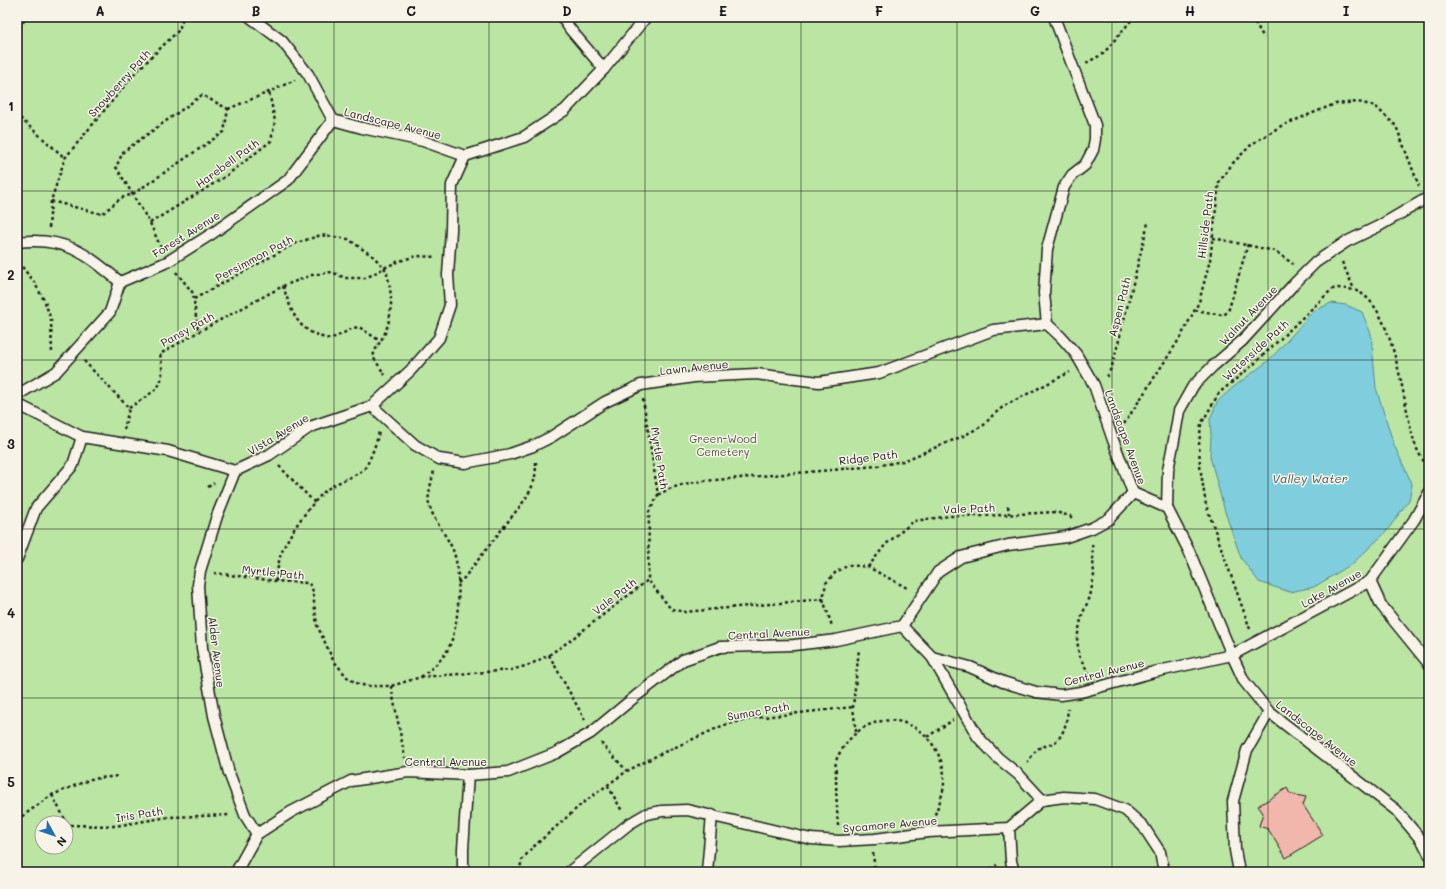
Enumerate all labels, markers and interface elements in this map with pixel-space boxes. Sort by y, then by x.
text: A [95,2,105,19]
text: B [252,2,261,19]
text: C [406,2,416,19]
text: D [562,2,572,19]
text: E [719,2,727,19]
text: F [875,2,883,19]
text: G [1030,2,1040,19]
text: H [1185,2,1195,19]
text: I [1343,2,1350,19]
street label: Snowberry Path [85,46,153,120]
text: 1 [8,97,14,114]
street label: Landscape Avenue [343,104,443,142]
street label: Harebell Path [192,135,262,191]
street label: Hillside Path [1193,191,1217,259]
street label: Forest Avenue [149,207,223,261]
street label: Persimmon Path [212,231,296,285]
text: 2 [7,266,15,283]
street label: Aspen Path [1104,276,1134,338]
street label: Walnut Avenue [1216,282,1281,348]
street label: Pansy Path [158,308,216,350]
street label: Waterside Path [1219,316,1291,384]
street label: Lawn Avenue [659,356,729,378]
street label: Landscape Avenue [1102,388,1150,487]
street label: Vista Avenue [245,410,312,458]
street label: Myrtle Path [648,426,672,490]
park label: Green-Wood Cemetery [689,431,757,459]
text: 3 [7,435,15,452]
street label: Ridge Path [838,446,898,468]
water label: Valley Water [1272,470,1348,486]
street label: Vale Path [943,500,995,516]
street label: Myrtle Path [241,561,305,583]
street label: Lake Avenue [1298,565,1364,611]
street label: Vale Path [589,574,639,618]
text: 4 [7,604,15,621]
street label: Alder Avenue [205,616,229,688]
street label: Central Avenue [728,623,811,643]
street label: Central Avenue [1062,655,1146,689]
street label: Landscape Avenue [1273,696,1361,770]
street label: Sumac Path [726,698,790,724]
street label: Central Avenue [405,754,487,769]
text: 5 [7,773,15,790]
street label: Iris Path [115,803,163,825]
street label: Sycamore Avenue [842,812,938,836]
north arrow [34,815,74,855]
text: N [54,834,70,850]

